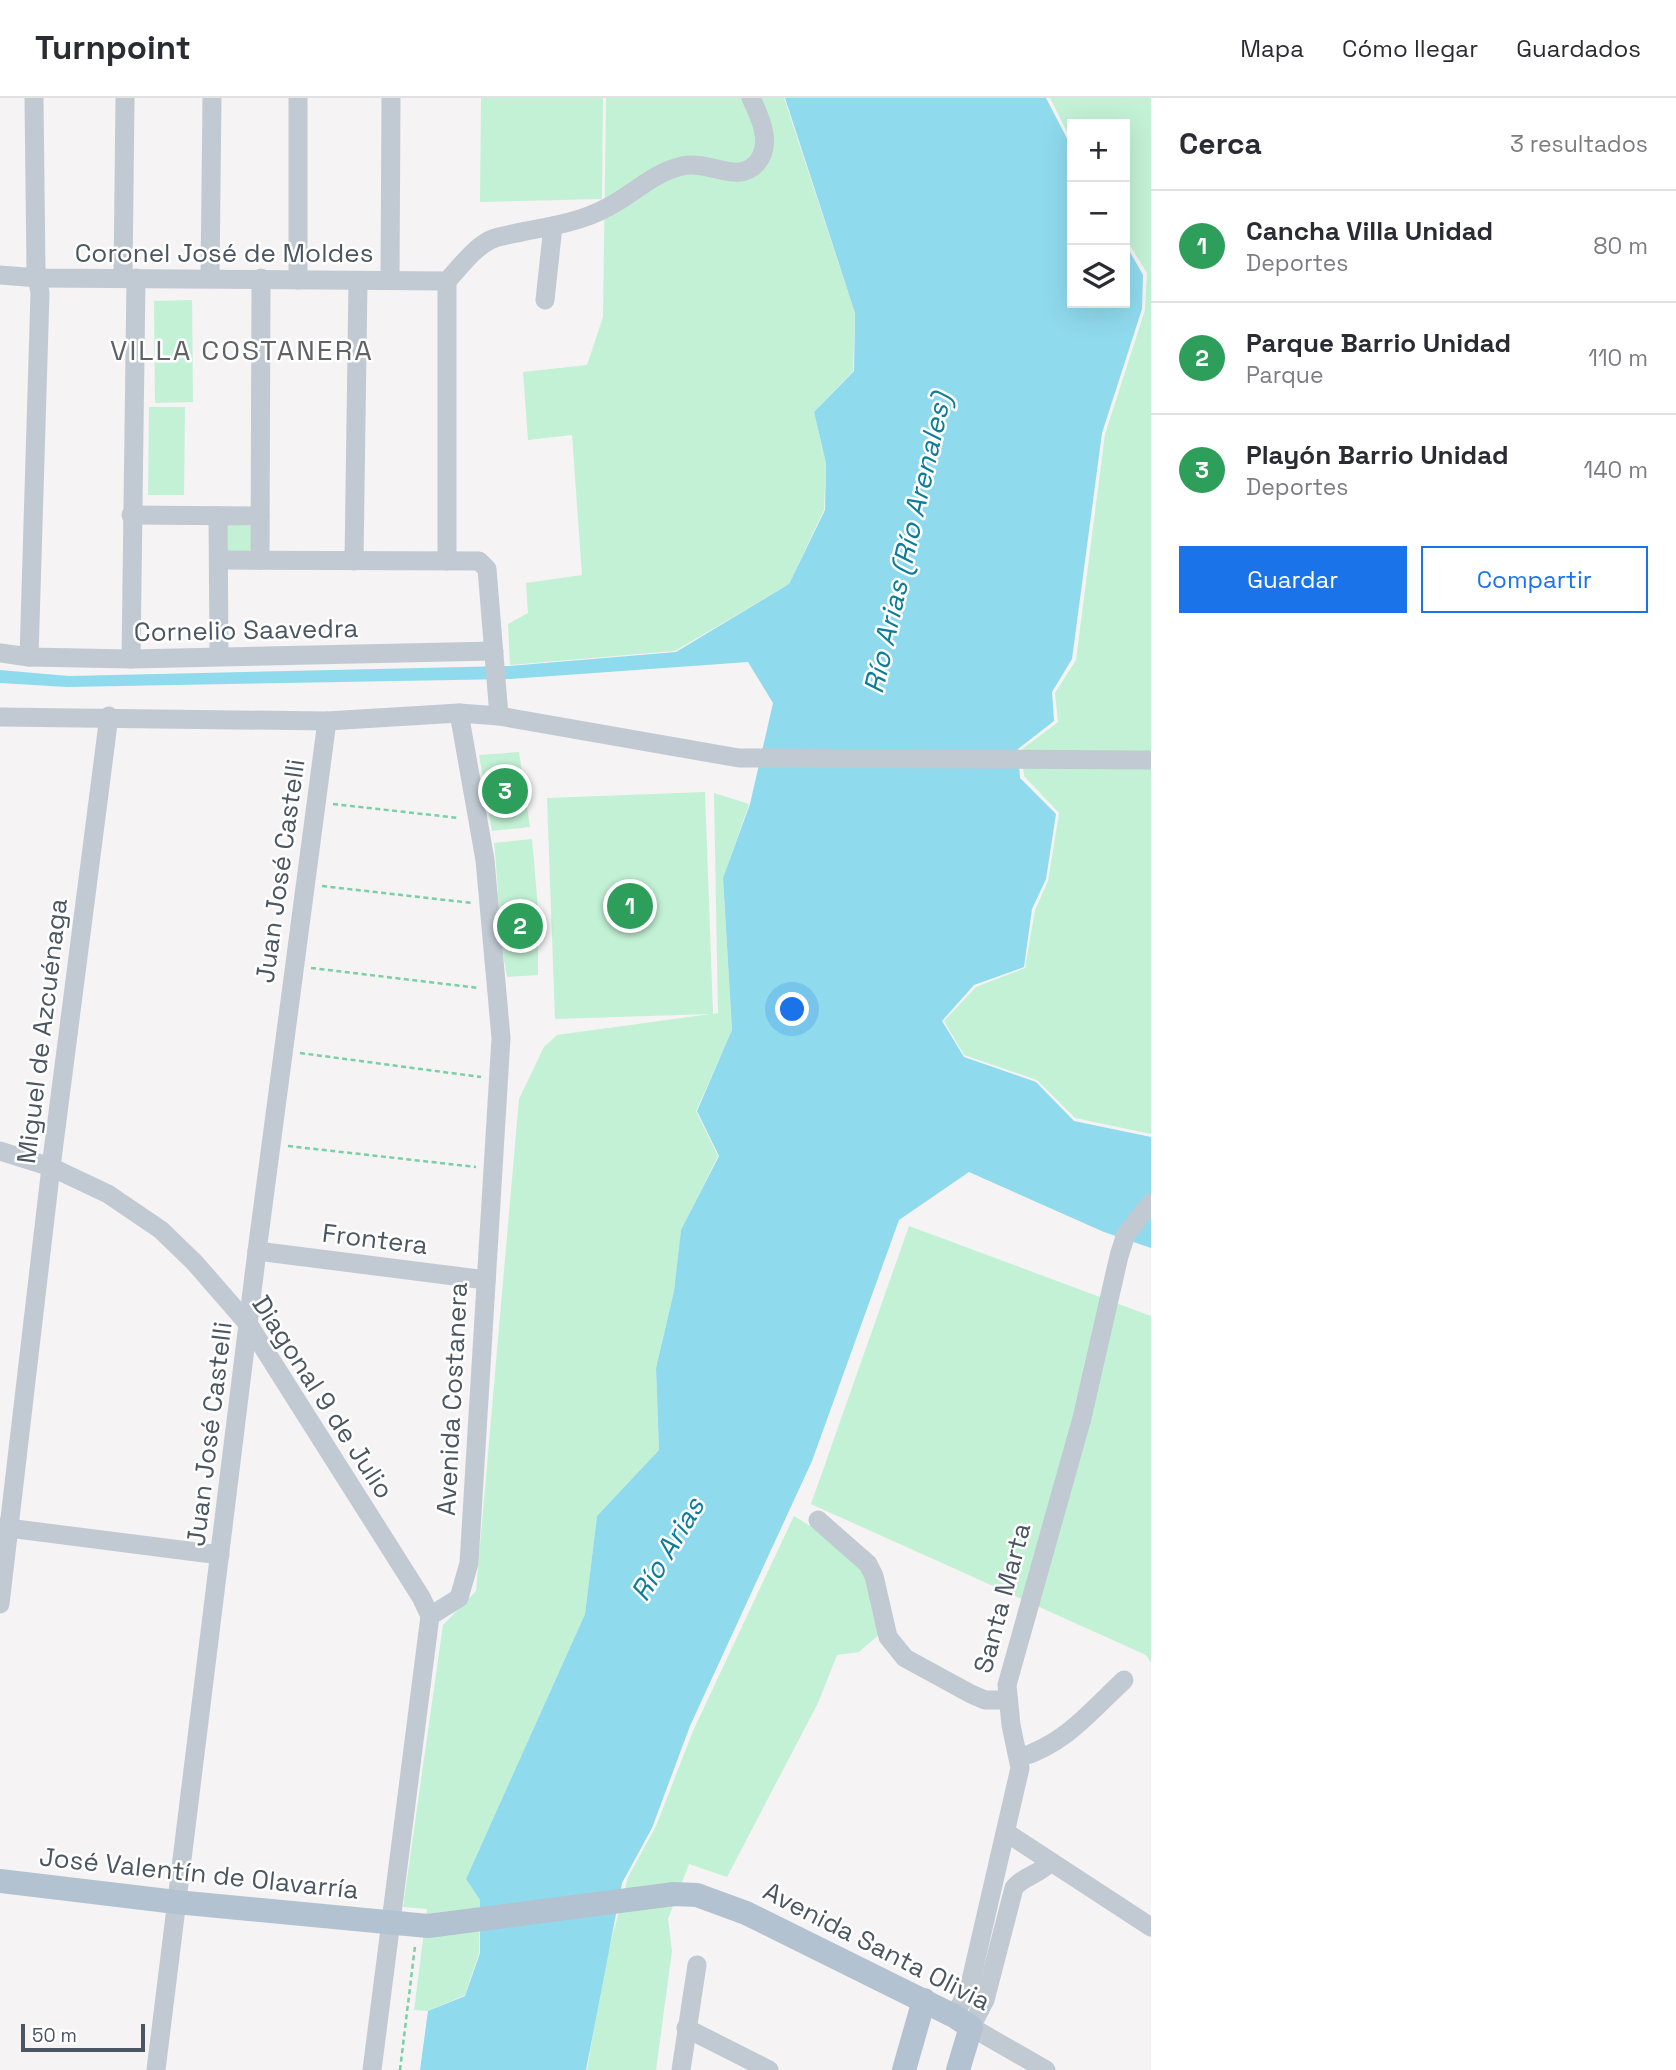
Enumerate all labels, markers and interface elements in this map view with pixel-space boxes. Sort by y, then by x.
text: Turnpoint [35,27,191,69]
text: Mapa [1240,33,1304,64]
text: Cómo llegar [1342,33,1478,64]
text: Guardados [1516,33,1641,64]
map controls [1067,119,1130,308]
button: + [1067,119,1130,182]
text: Cerca [1179,124,1262,163]
text: 3 resultados [1510,129,1648,159]
button: − [1067,182,1130,245]
text: Cancha Villa Unidad [1246,214,1493,248]
text: 1 [1197,231,1207,261]
text: 80 m [1593,231,1648,261]
street label: Coronel José de Moldes [75,236,373,270]
button: layers [1067,245,1130,308]
text: Deportes [1246,248,1348,278]
text: Parque Barrio Unidad [1246,326,1511,360]
district label: VILLA COSTANERA [110,332,374,368]
text: 2 [1195,343,1209,373]
text: 110 m [1588,343,1648,373]
text: Parque [1246,360,1324,390]
water label: Río Arias (Río Arenales) [855,387,960,697]
text: Playón Barrio Unidad [1246,438,1509,472]
text: 3 [1195,455,1209,485]
text: 140 m [1584,455,1648,485]
text: Deportes [1246,472,1348,502]
button: Guardar [1179,546,1407,613]
button: Compartir [1421,546,1648,613]
street label: Cornelio Saavedra [133,611,359,649]
street label: Juan José Castelli [247,757,313,985]
pin: 3 [482,765,528,817]
pin: 1 [607,880,653,932]
street label: Miguel de Azcuénaga [9,896,75,1165]
pin: 2 [497,900,543,952]
your location [775,992,809,1026]
street label: Frontera [320,1216,430,1262]
street label: Avenida Costanera [429,1281,475,1517]
street label: Diagonal 9 de Julio [245,1289,401,1505]
street label: Juan José Castelli [178,1320,240,1548]
water label: Río Arias [622,1490,713,1607]
street label: Santa Marta [966,1519,1038,1677]
street label: José Valentín de Olavarría [38,1839,360,1907]
street label: Avenida Santa Olivia [757,1874,997,2018]
scale bar [21,2021,145,2053]
text: 50 m [32,2023,77,2048]

